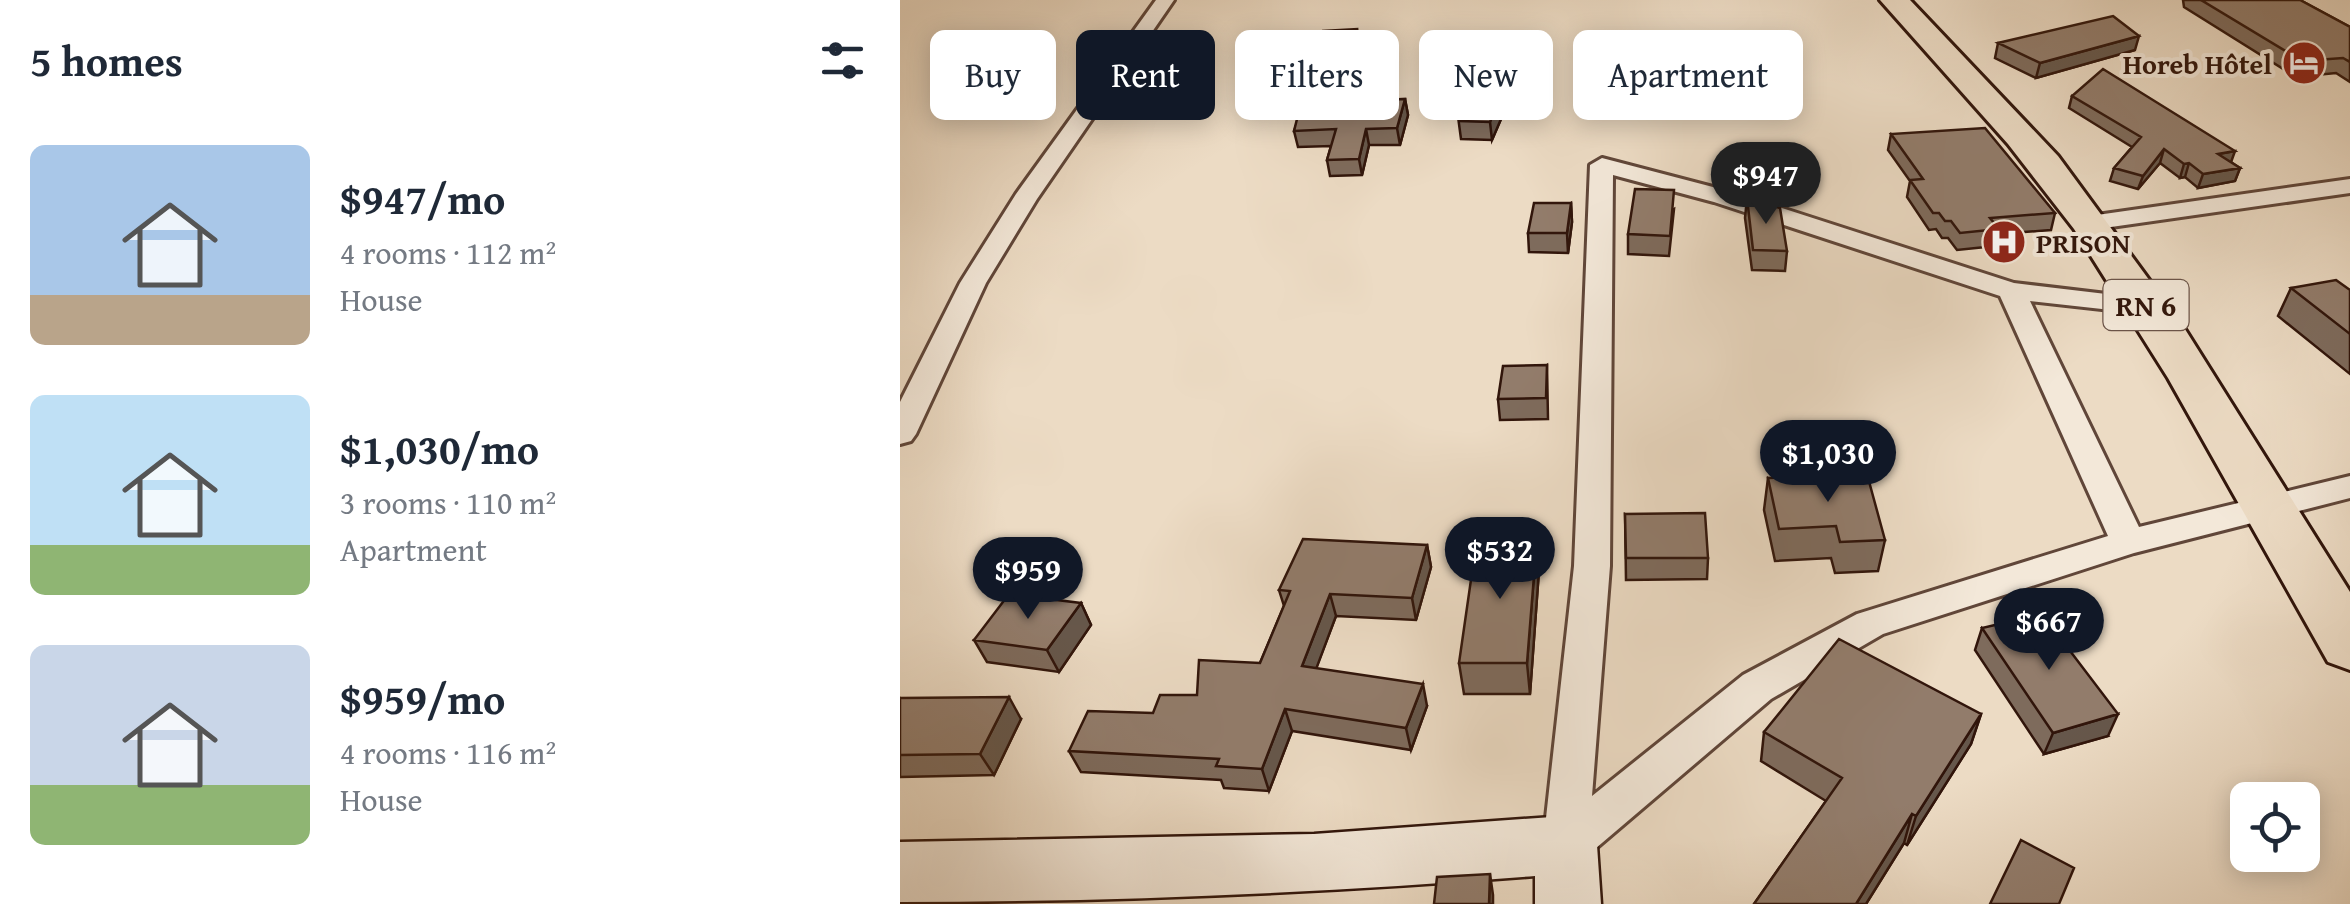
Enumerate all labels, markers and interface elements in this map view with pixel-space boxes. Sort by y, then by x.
text: 5 homes [30,30,183,91]
chip: Buy [930,30,1056,120]
chip: Rent [1076,30,1215,120]
chip: Filters [1235,30,1399,120]
chip: New [1419,30,1553,120]
chip: Apartment [1573,30,1803,120]
icon: filters [815,33,870,88]
hotel icon: Horeb Hôtel [2281,40,2327,86]
place label: Horeb Hôtel [2123,43,2272,84]
pin: $947 [1707,142,1825,227]
text: $947 [1733,151,1799,198]
text: $947/mo [340,168,505,229]
icon: home [110,185,230,305]
hospital icon: PRISON [1981,219,2027,265]
place label: PRISON [2036,222,2130,263]
text: 4 rooms · 112 m² [340,229,556,276]
text: House [340,276,423,323]
road number: RN 6 [2104,280,2188,330]
text: $1,030/mo [340,418,539,479]
pin: $1,030 [1747,420,1909,505]
text: $1,030 [1782,429,1874,476]
icon: home [110,435,230,555]
text: 3 rooms · 110 m² [340,479,556,526]
pin: $532 [1441,517,1559,602]
text: Apartment [340,526,487,573]
text: $532 [1467,526,1533,573]
pin: $959 [969,537,1087,622]
text: $959 [995,546,1061,593]
pin: $667 [1990,588,2108,673]
text: $667 [2016,597,2082,644]
text: $959/mo [340,668,505,729]
icon: home [110,685,230,805]
text: 4 rooms · 116 m² [340,729,556,776]
text: House [340,776,423,823]
map controls [2230,782,2320,872]
button: locate [2230,782,2320,872]

